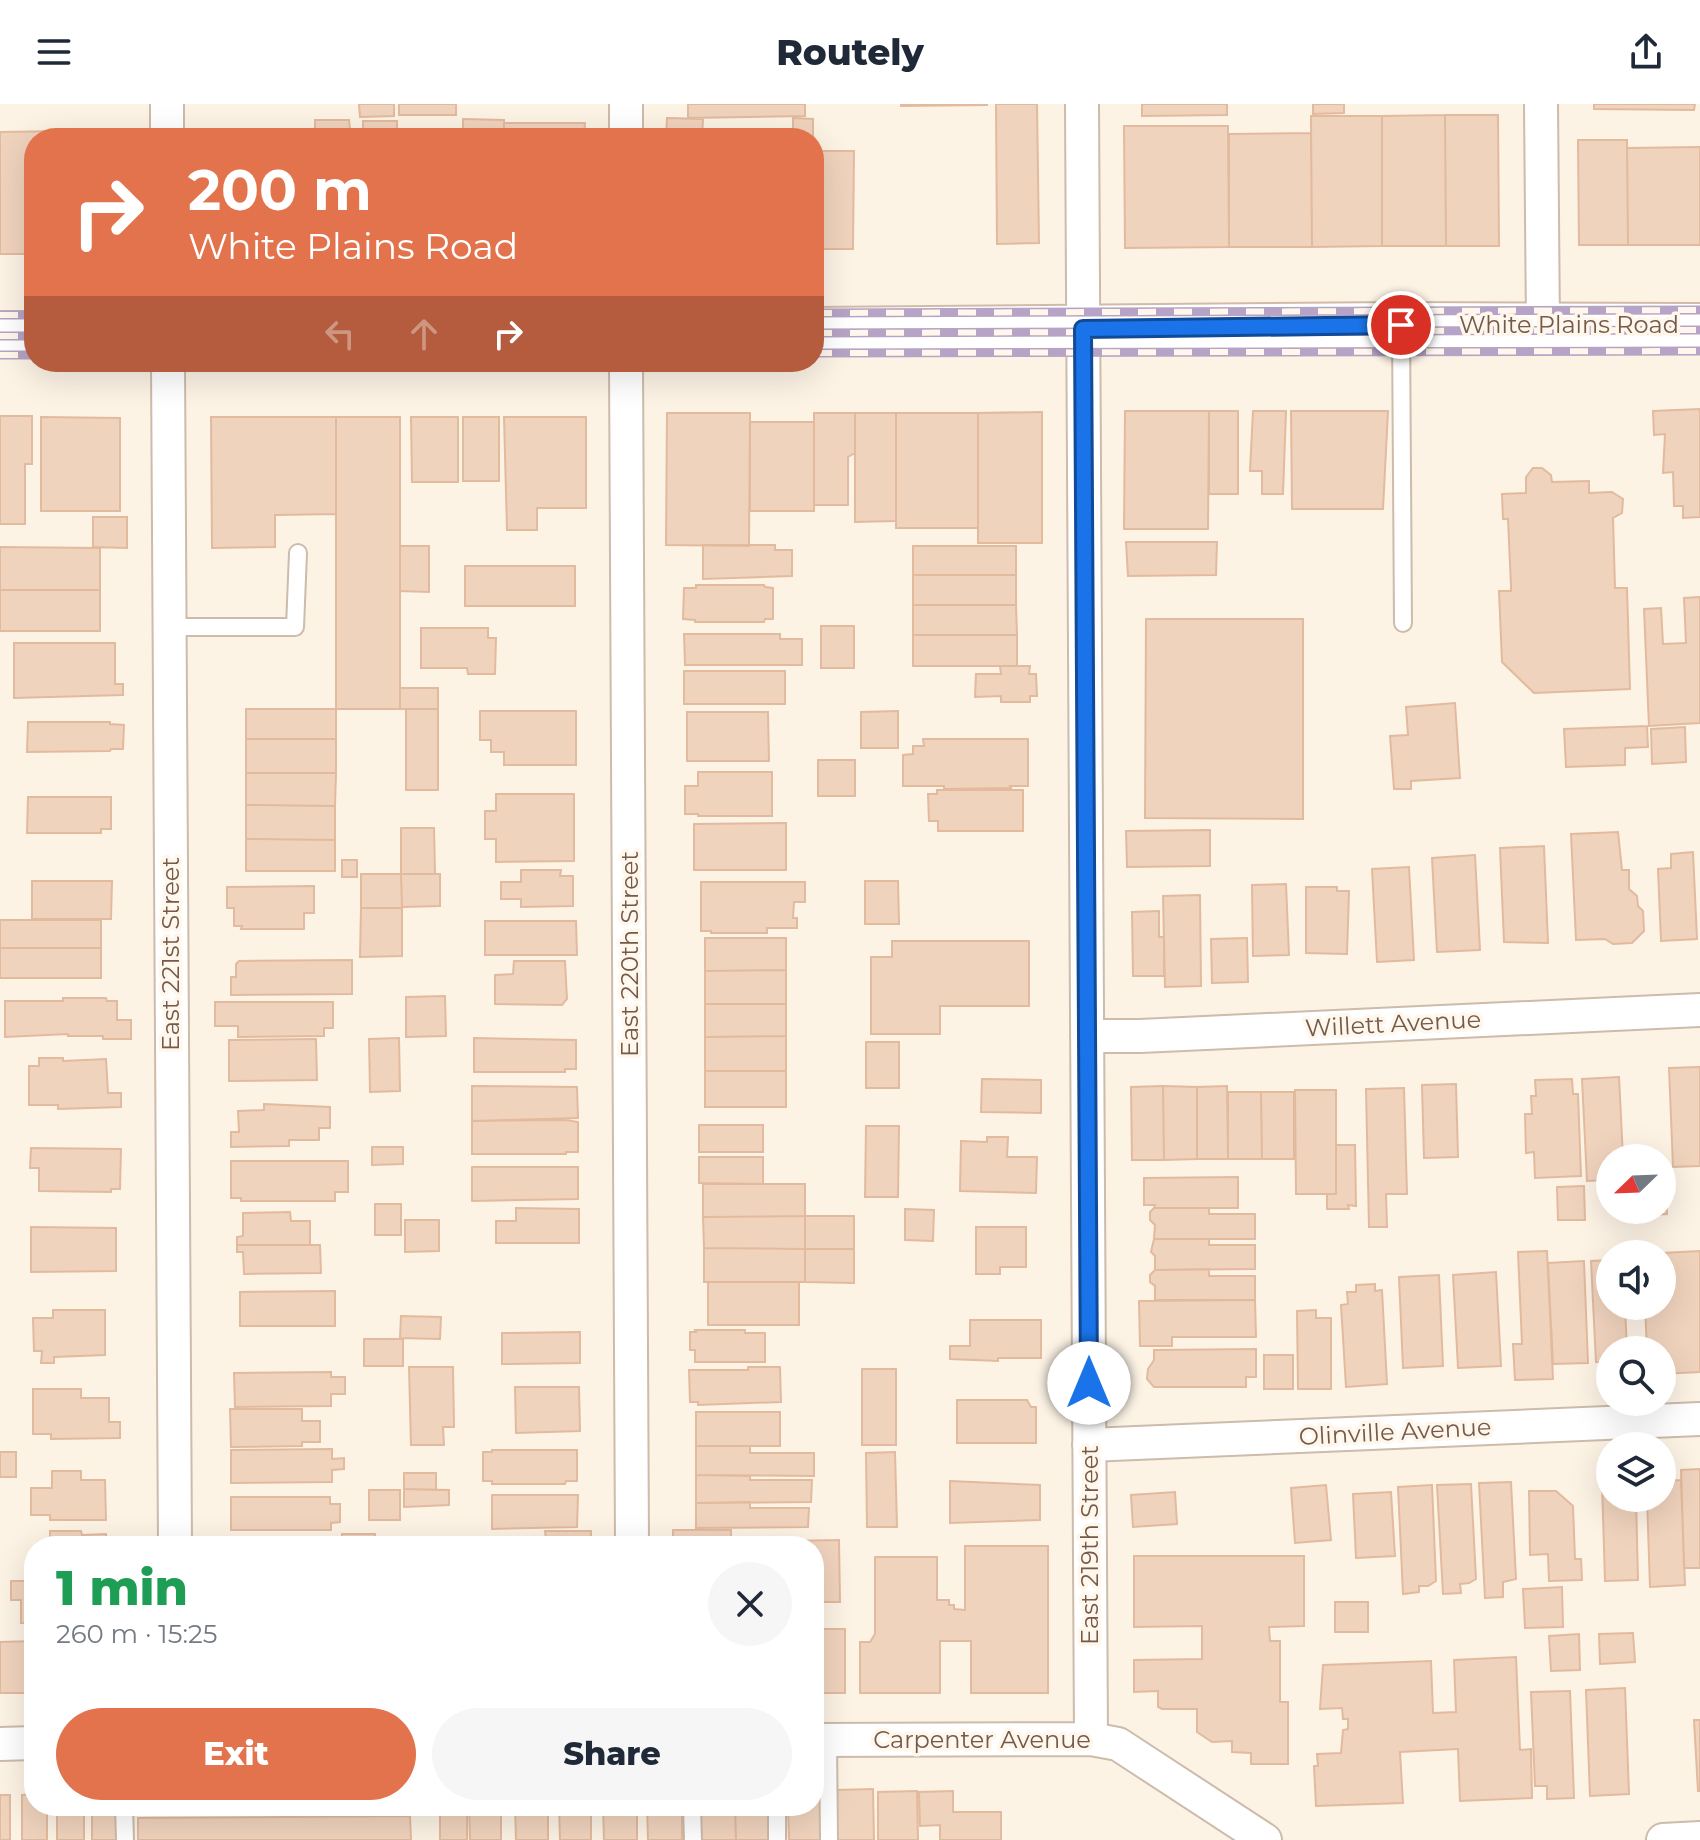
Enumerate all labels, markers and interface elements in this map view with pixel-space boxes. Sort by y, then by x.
icon: menu [32,30,76,74]
text: Routely [776,30,924,74]
icon: share [1624,30,1668,74]
text: 200 m [188,156,372,224]
icon: right [56,160,160,264]
text: White Plains Road [188,224,518,268]
pin [1367,291,1435,359]
icon: arrive [1379,303,1423,347]
street label: White Plains Road [1459,310,1679,339]
icon: left [318,312,362,356]
icon: ahead [402,312,446,356]
icon: right [486,312,530,356]
street label: East 220th Street [615,851,644,1057]
street label: East 221st Street [156,857,185,1051]
street label: Willett Avenue [1304,1004,1482,1043]
north arrow [1596,1144,1676,1224]
map controls [1596,1144,1676,1512]
button: sound [1596,1240,1676,1320]
button: search [1596,1336,1676,1416]
position arrow [1047,1341,1131,1425]
street label: Olinville Avenue [1298,1412,1492,1451]
button: layers [1596,1432,1676,1512]
street label: East 219th Street [1075,1445,1104,1645]
text: 1 min [56,1559,188,1617]
button: close [708,1562,792,1646]
text: 260 m · 15:25 [56,1618,217,1650]
button: Exit [56,1708,416,1800]
button: Share [432,1708,792,1800]
street label: Carpenter Avenue [873,1725,1091,1754]

